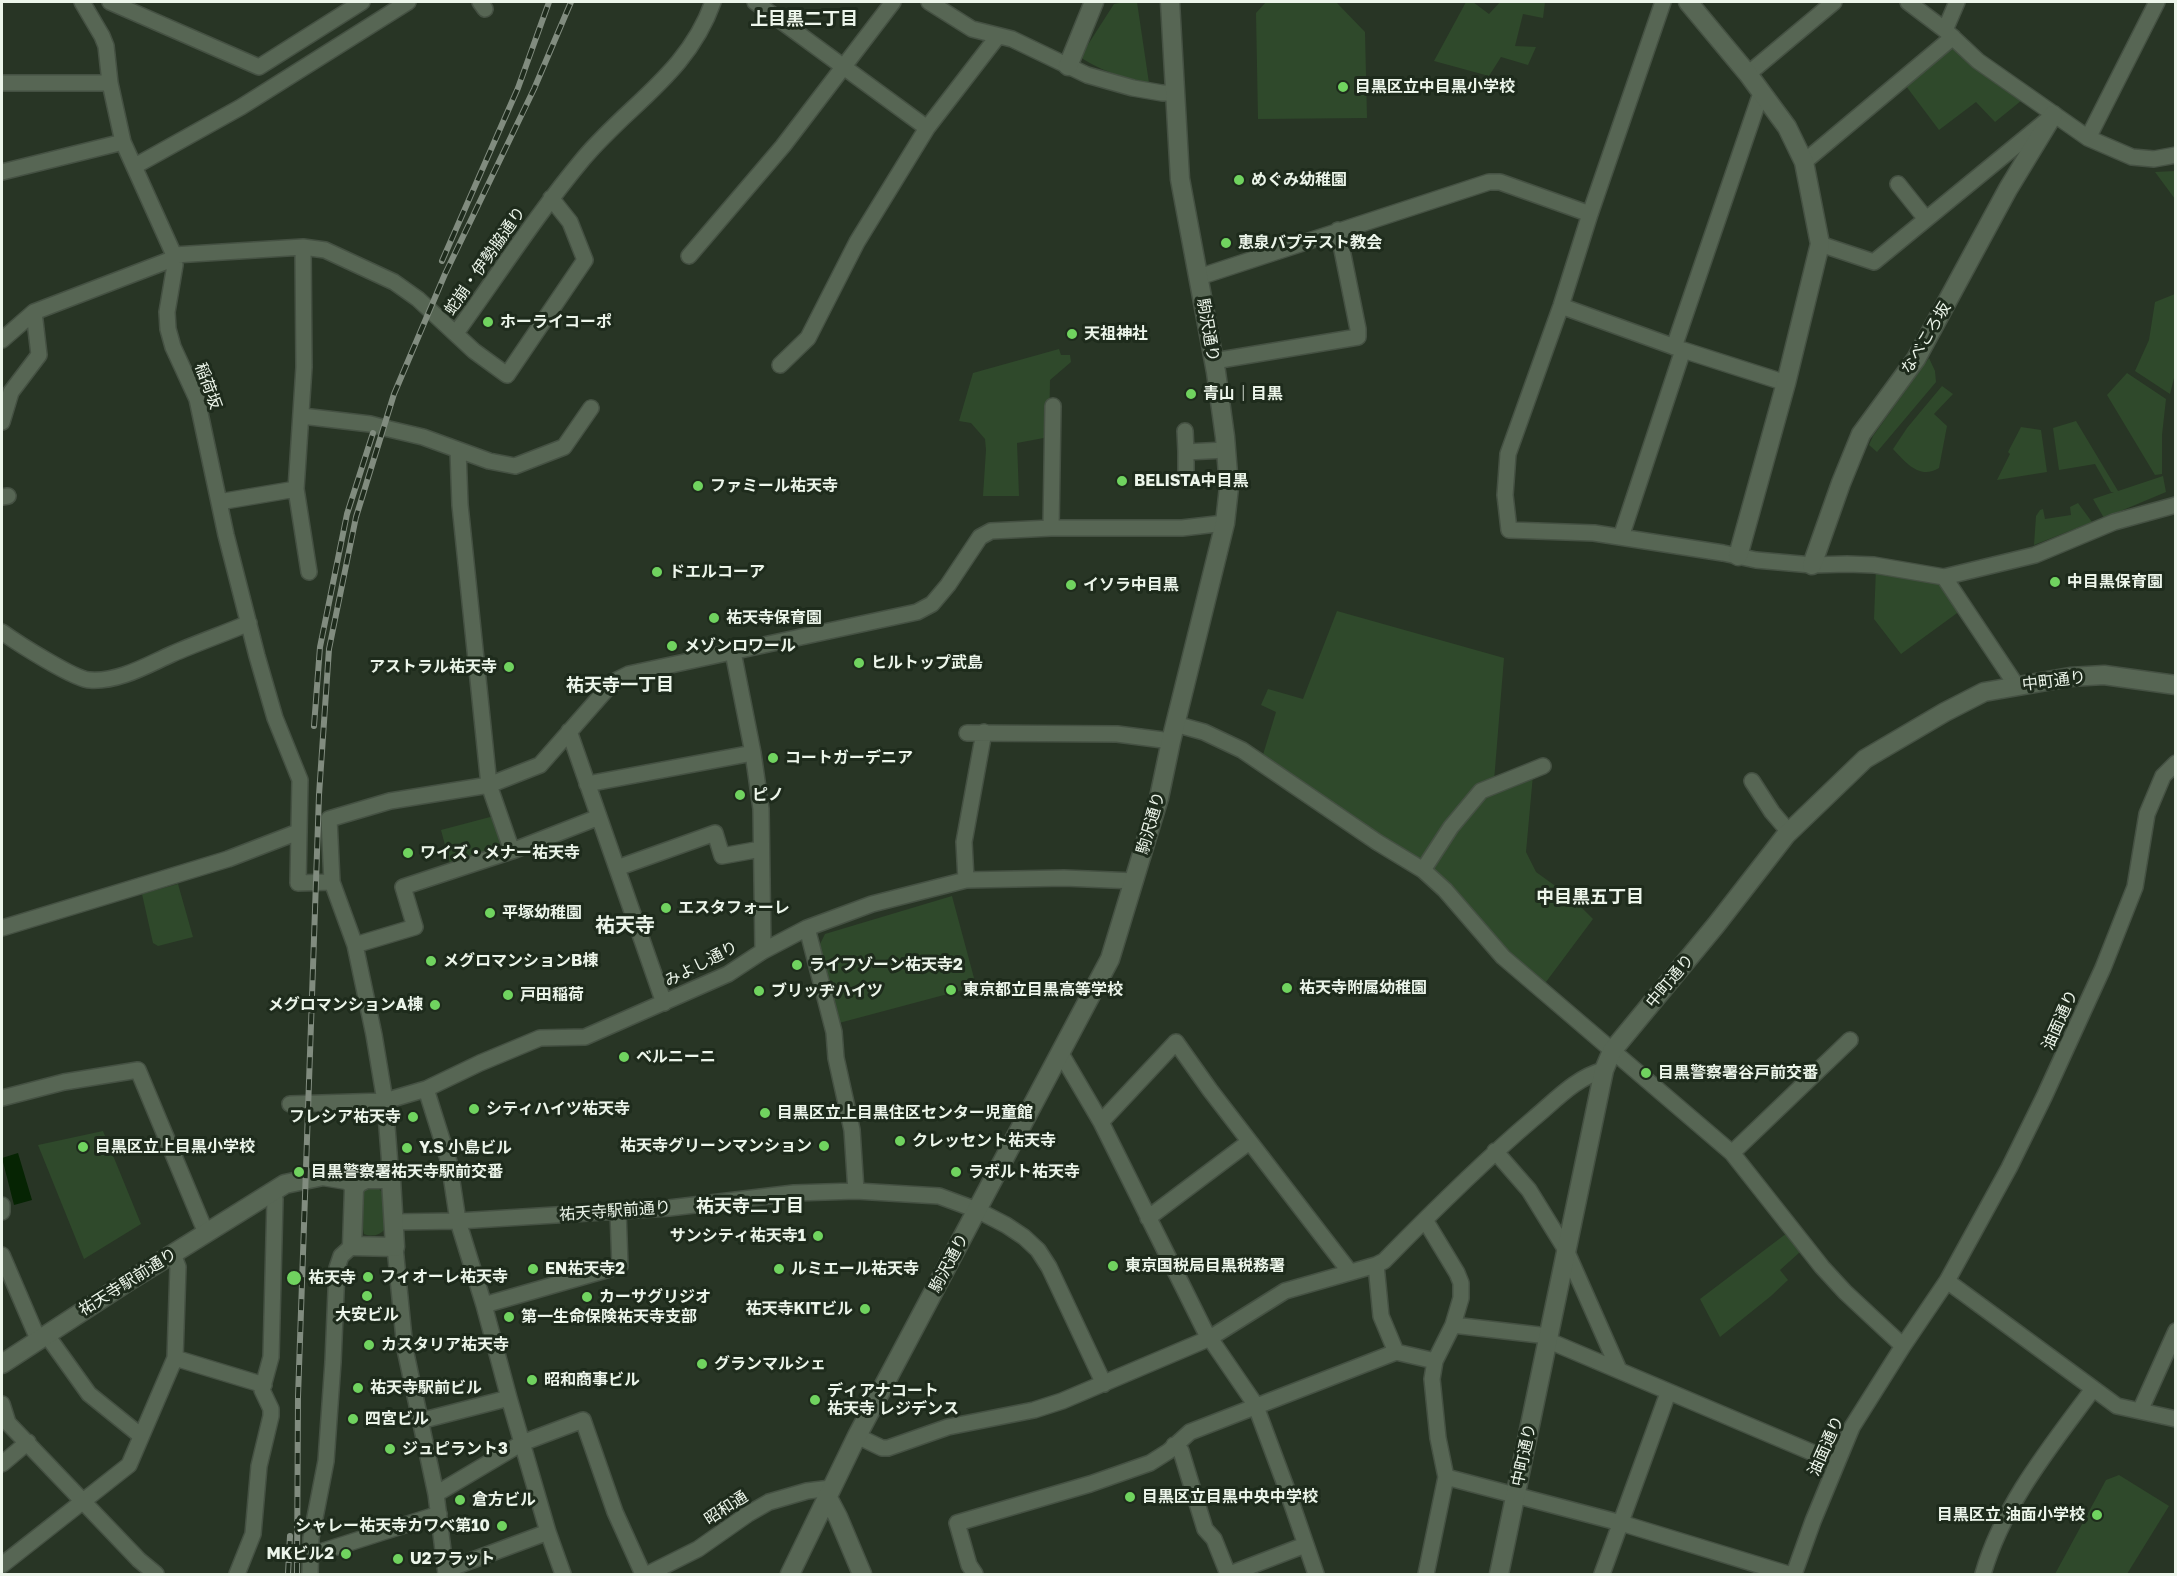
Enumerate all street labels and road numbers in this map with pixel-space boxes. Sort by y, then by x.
street label: 蛇崩・伊勢脇通り [440,203,530,319]
street label: 駒沢通り [1193,297,1223,363]
street label: なべころ坂 [1897,299,1955,377]
street label: 稲荷坂 [191,360,225,412]
street label: 中町通り [2021,668,2087,694]
street label: 駒沢通り [1133,790,1169,856]
street label: みよし通り [661,937,741,991]
street label: 中町通り [1642,950,1698,1012]
street label: 油面通り [2038,987,2082,1053]
street label: 祐天寺駅前通り [558,1198,672,1224]
street label: 駒沢通り [926,1230,972,1296]
street label: 祐天寺駅前通り [75,1244,181,1320]
street label: 油面通り [1804,1413,1848,1479]
street label: 中町通り [1508,1422,1540,1488]
street label: 昭和通 [701,1487,751,1529]

